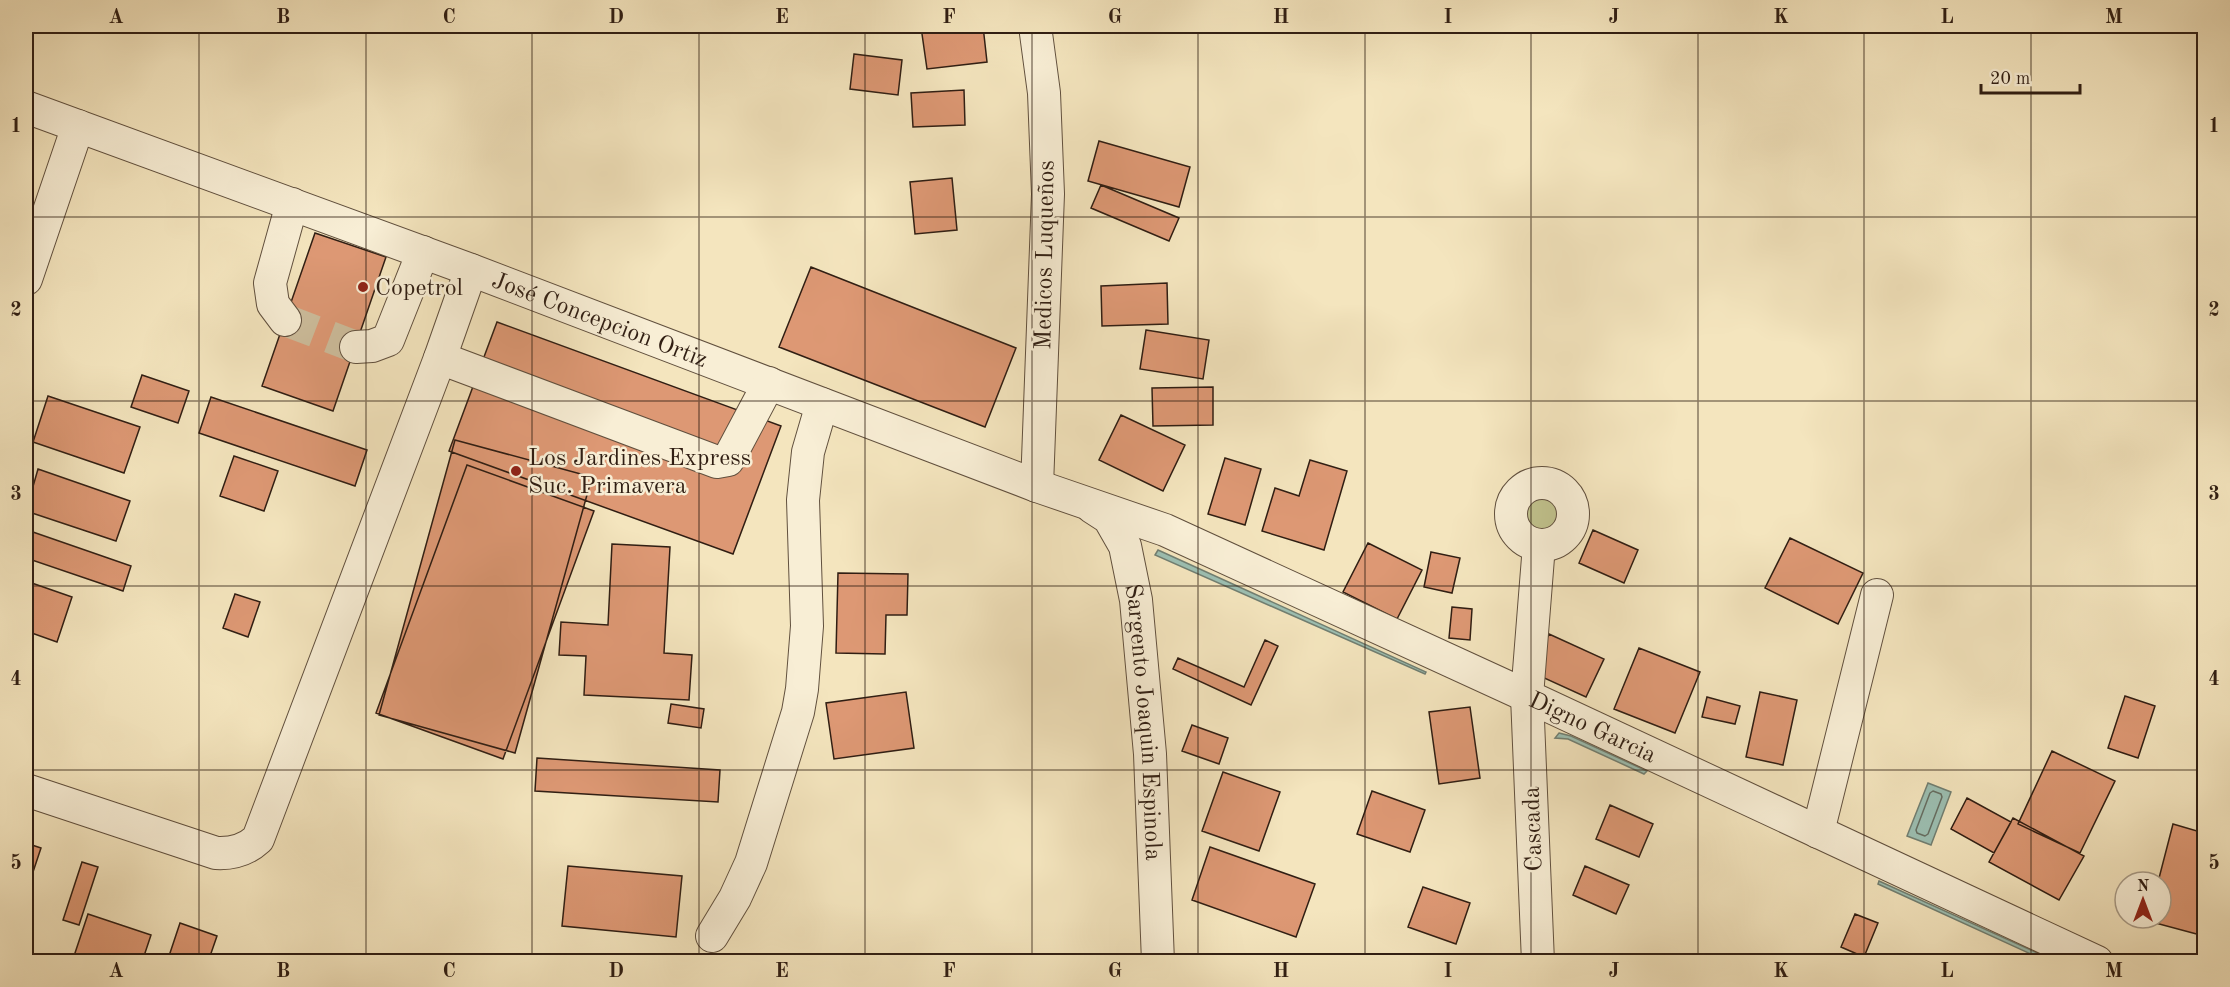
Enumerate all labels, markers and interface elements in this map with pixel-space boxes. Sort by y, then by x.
text: A [108,8,124,28]
text: B [276,8,290,28]
text: C [442,8,456,28]
text: D [608,8,624,28]
text: E [775,8,789,28]
text: F [942,8,956,28]
text: G [1108,8,1122,28]
text: H [1273,8,1289,28]
text: I [1444,8,1452,28]
text: J [1609,8,1620,28]
text: K [1773,8,1789,28]
text: L [1940,8,1954,28]
text: M [2105,8,2123,28]
scale bar [1981,57,2080,95]
text: 20 m [1990,70,2030,88]
text: 1 [10,117,22,137]
text: 1 [2208,117,2220,137]
street label: Medicos Luqueños [1032,160,1060,350]
street label: José Concepcion Ortiz [488,269,710,373]
place label: Copetrol [375,277,463,301]
marker: Copetrol [356,280,370,294]
text: 2 [10,301,22,321]
text: 2 [2208,301,2220,321]
place label: Los Jardines Express Suc. Primavera [528,447,751,499]
marker: Los Jardines Express Suc. Primavera [509,464,523,478]
text: 3 [10,485,22,505]
text: 3 [2208,485,2220,505]
street label: Sargento Joaquin Espinola [1119,582,1164,861]
text: 4 [10,670,22,690]
text: 4 [2208,670,2220,690]
street label: Digno Garcia [1525,689,1660,769]
street label: Cascada [1521,786,1547,872]
text: 5 [10,853,22,874]
text: 5 [2208,853,2220,874]
north arrow [2113,870,2173,930]
text: N [2137,879,2150,895]
text: A [108,962,124,982]
text: B [276,962,290,982]
text: C [442,962,456,982]
text: D [608,962,624,982]
text: E [775,962,789,982]
text: F [942,962,956,982]
text: G [1108,962,1122,982]
text: H [1273,962,1289,982]
text: I [1444,962,1452,982]
text: J [1609,962,1620,982]
text: K [1773,962,1789,982]
text: L [1940,962,1954,982]
text: M [2105,962,2123,982]

